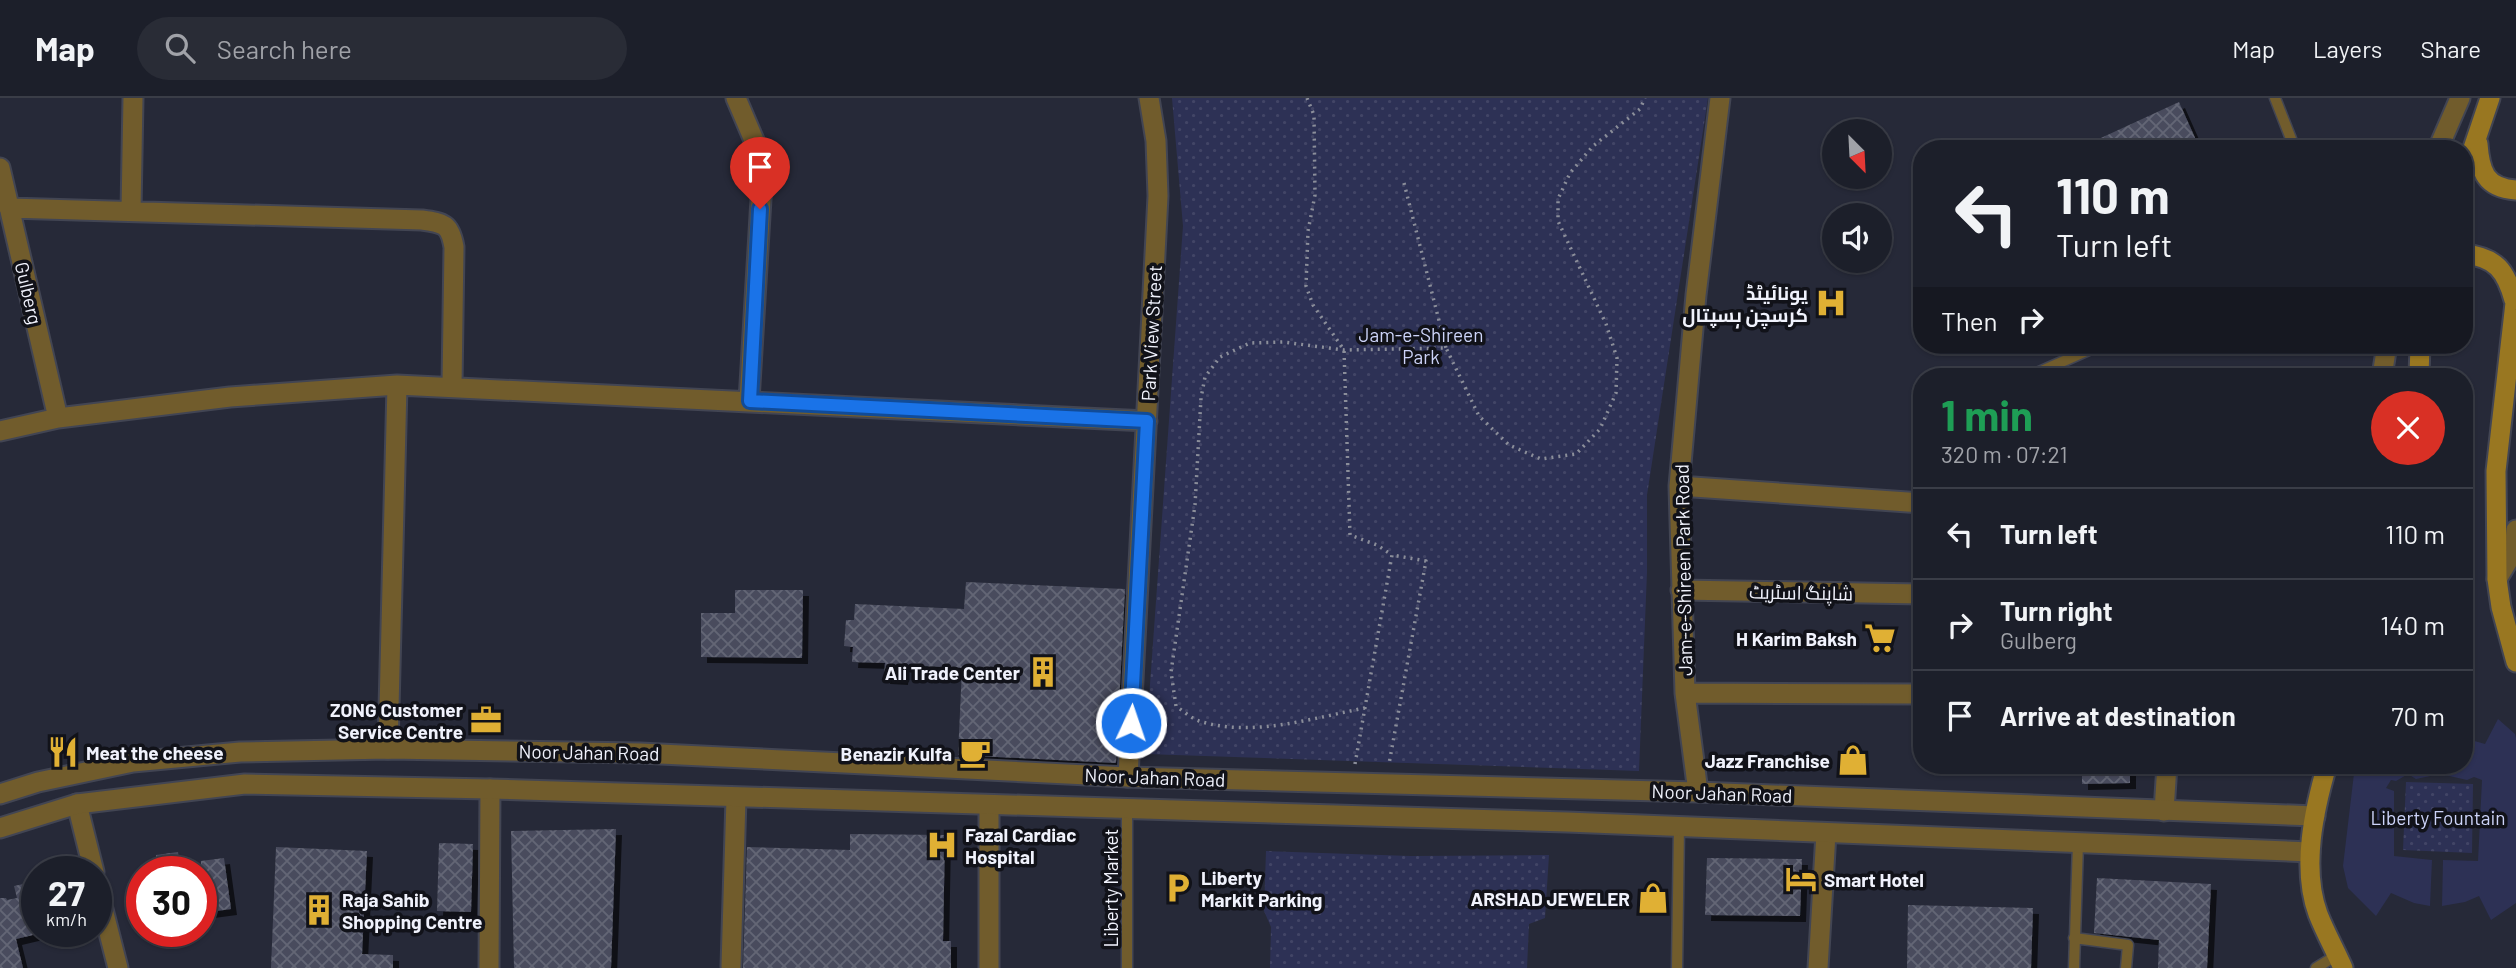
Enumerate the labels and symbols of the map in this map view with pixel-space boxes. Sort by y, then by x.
north arrow [1822,119,1892,189]
pin [730,137,790,209]
street label: Gulberg [11,259,47,327]
street label: Park View Street [1136,264,1166,402]
place label: یونائیٹڈ کرسچن ہسپتال [1682,281,1808,329]
hospital icon: یونائیٹڈ کرسچن ہسپتال [1814,286,1848,320]
park label: Jam-e-Shireen Park [1359,323,1483,368]
street label: Jam-e-Shireen Park Road [1670,464,1696,676]
street label: شاپنگ اسٹریٹ [1749,580,1853,606]
supermarket icon: H Karim Baksh [1863,621,1897,655]
place label: H Karim Baksh [1736,627,1857,650]
building icon: Ali Trade Center [1026,655,1060,689]
place label: Ali Trade Center [885,661,1021,684]
position arrow [1094,686,1168,760]
place label: ZONG Customer Service Centre [330,698,464,743]
office icon: ZONG Customer Service Centre [469,703,503,737]
restaurant icon: Meat the cheese [46,735,80,769]
cafe icon: Benazir Kulfa [958,736,992,770]
street label: Noor Jahan Road [518,739,660,765]
place label: Meat the cheese [86,741,224,764]
place label: Benazir Kulfa [841,742,952,765]
shop icon: Jazz Franchise [1836,743,1870,777]
place label: Jazz Franchise [1705,749,1830,772]
street label: Noor Jahan Road [1084,763,1226,791]
street label: Noor Jahan Road [1651,779,1793,807]
park label: Liberty Fountain [2370,806,2506,829]
place label: Fazal Cardiac Hospital [965,823,1076,868]
hospital icon: Fazal Cardiac Hospital [925,828,959,862]
street label: Liberty Market [1099,829,1122,947]
speed limit sign: 30 [126,856,217,947]
hotel icon: Smart Hotel [1784,862,1818,896]
place label: Liberty Markit Parking [1201,866,1322,911]
place label: Smart Hotel [1824,868,1924,891]
parking icon: Liberty Markit Parking [1161,871,1195,905]
shop icon: ARSHAD JEWELER [1636,881,1670,915]
place label: ARSHAD JEWELER [1470,887,1630,910]
place label: Raja Sahib Shopping Centre [342,888,482,933]
building icon: Raja Sahib Shopping Centre [302,893,336,927]

